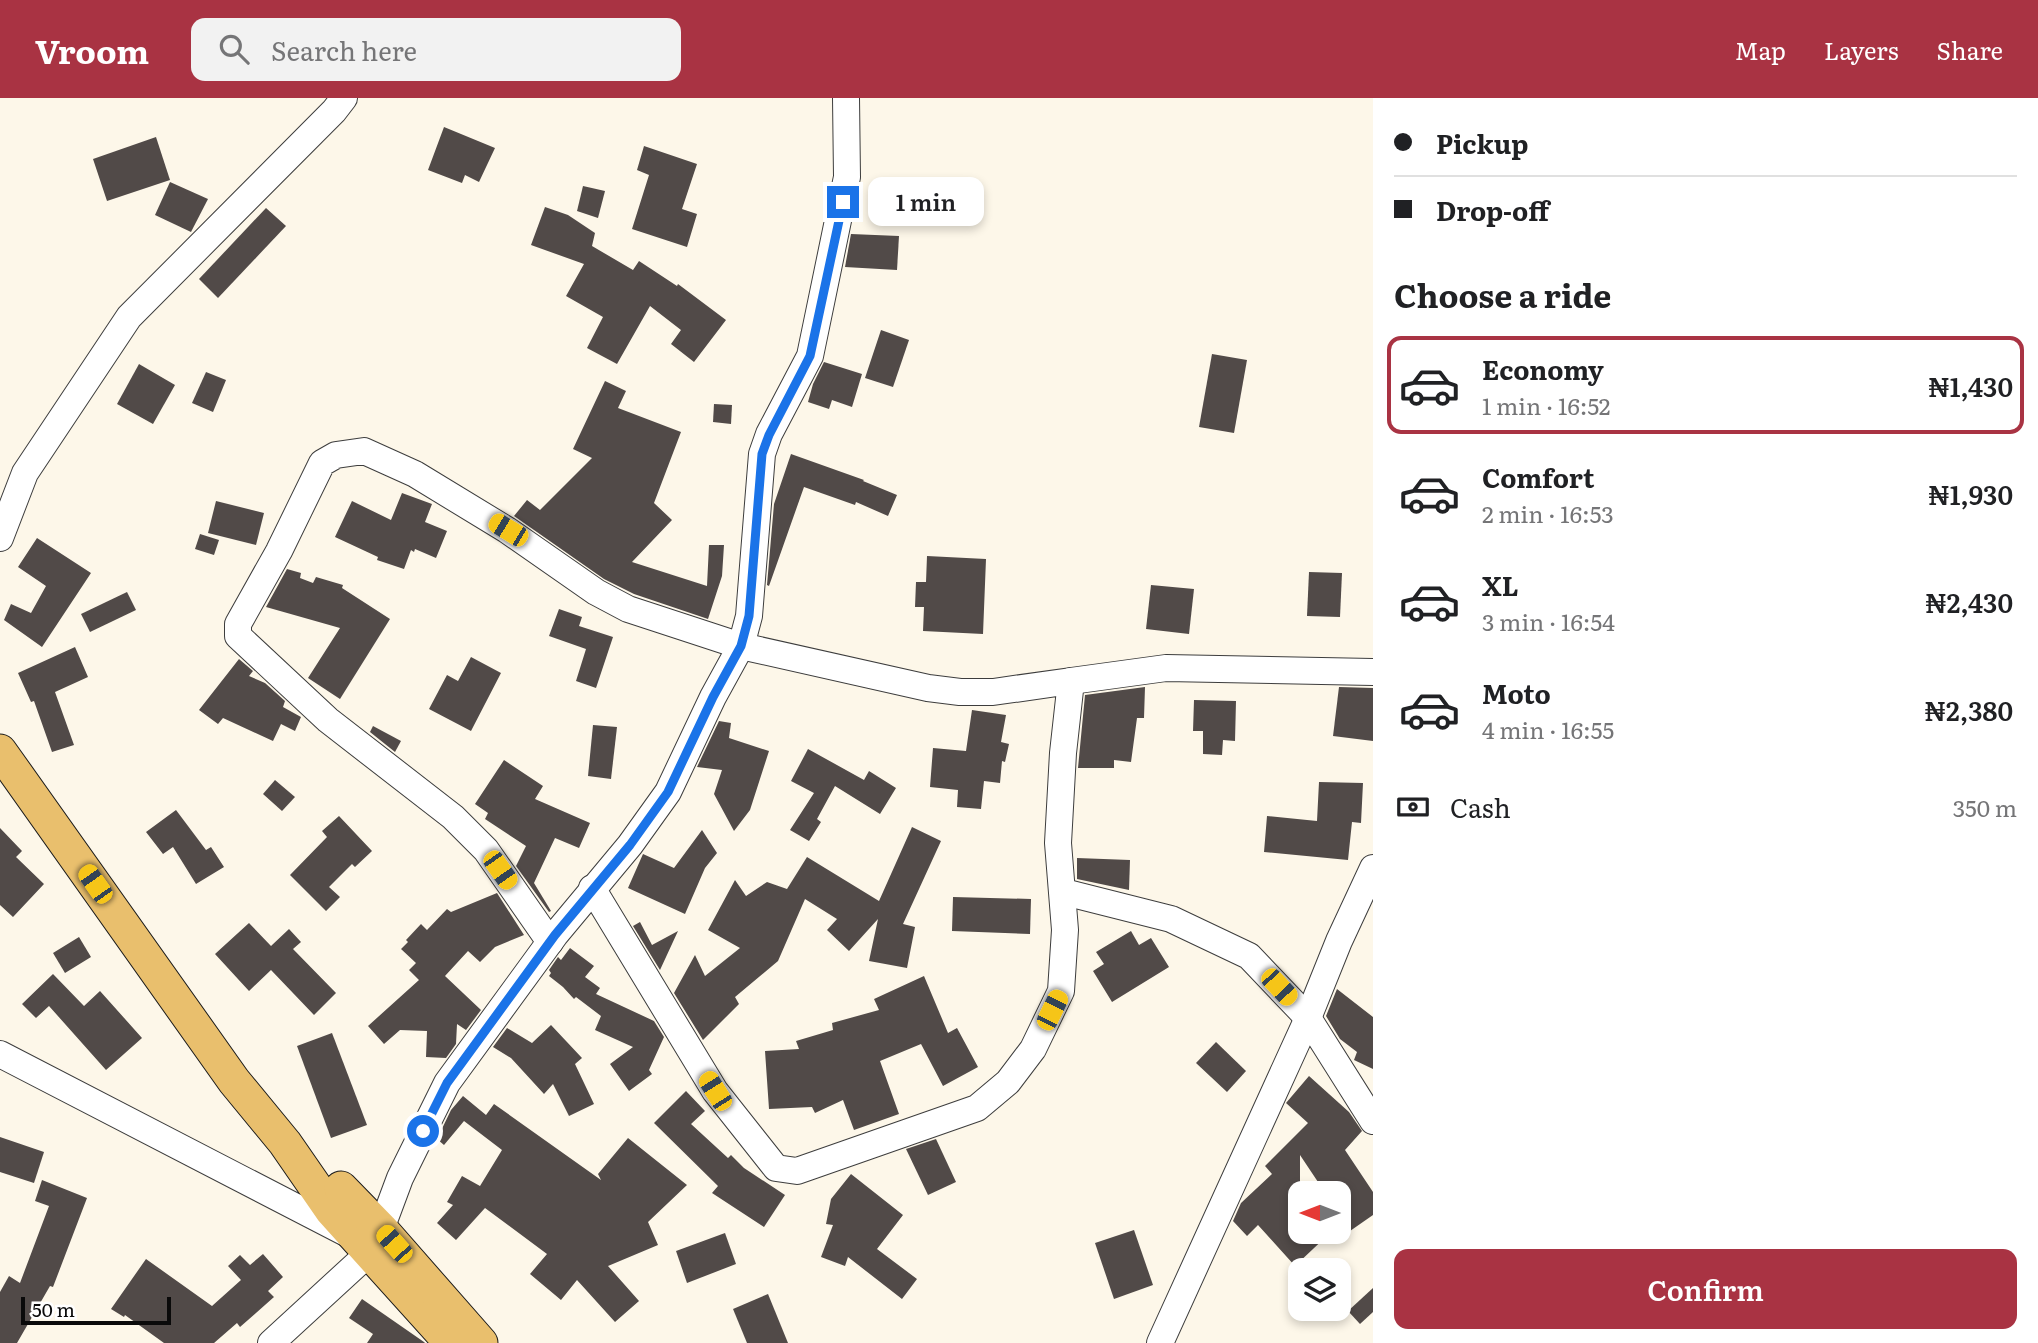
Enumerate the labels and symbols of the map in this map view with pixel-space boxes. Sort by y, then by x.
callout: 1 min [868,178,983,226]
route end [827,186,859,218]
car [485,510,532,550]
car [480,847,521,893]
car [75,861,116,907]
car [1257,964,1302,1010]
car [1034,987,1071,1033]
car [695,1068,736,1114]
route start [407,1115,439,1147]
north arrow [1288,1181,1351,1244]
car [373,1221,416,1267]
scale bar [21,1294,172,1326]

